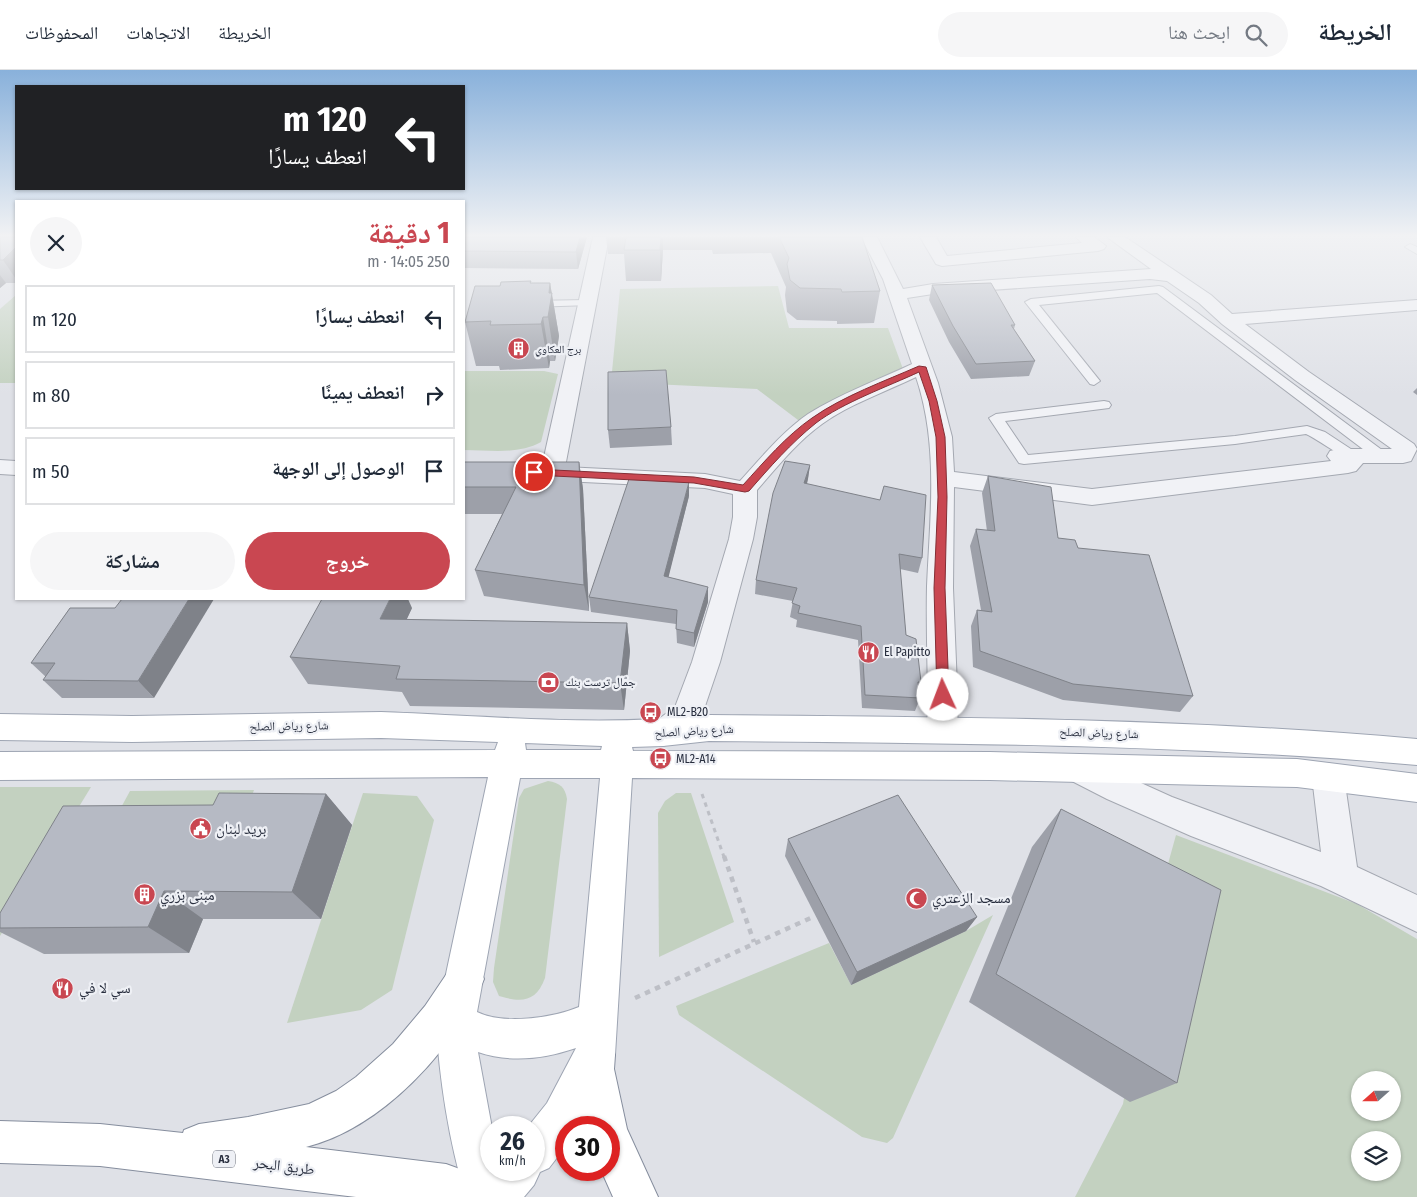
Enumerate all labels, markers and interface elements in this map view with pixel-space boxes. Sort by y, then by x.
search box [938,12,1288,57]
text: الخريطة [1318,18,1392,46]
text: ابحث هنا [1168,21,1230,44]
icon: search [1242,21,1270,49]
text: المحفوظات [25,22,98,44]
text: الاتجاهات [126,22,190,44]
text: الخريطة [218,22,271,44]
text: 120 m [283,98,367,140]
icon: left [385,105,450,170]
text: انعطف يسارًا [268,143,367,170]
text: 1 دقيقة [368,215,450,251]
button: close [30,217,82,269]
text: 250 m · 14:05 [367,252,450,271]
text: انعطف يسارًا [315,305,405,328]
icon: left [420,305,448,333]
text: 120 m [32,308,77,331]
building icon: برج العكاوي [507,337,531,361]
place label: برج العكاوي [535,343,581,357]
text: انعطف يمينًا [320,381,405,404]
icon: right [420,381,448,409]
text: 80 m [32,384,71,407]
pin [513,451,555,493]
text: الوصول إلى الوجهة [272,457,405,480]
icon: arrive [420,457,448,485]
icon: arrive [520,458,548,486]
text: 50 m [32,460,70,483]
button: مشاركة [30,532,235,590]
button: خروج [245,532,450,590]
restaurant icon: El Papitto [856,640,880,664]
place label: El Papitto [884,645,930,659]
position arrow [916,668,968,720]
bank icon: جمّال ترست بنك [537,670,561,694]
place label: جمّال ترست بنك [565,675,636,689]
bus stop icon: ML2-B20 [639,700,663,724]
place label: ML2-B20 [667,705,708,719]
street label: شارع رياض الصلح [249,718,329,735]
street label: شارع رياض الصلح [654,722,734,741]
street label: شارع رياض الصلح [1059,725,1139,742]
bus stop icon: ML2-A14 [648,747,672,771]
place label: ML2-A14 [676,752,716,766]
public building icon: بريد لبنان [188,817,212,841]
place label: بريد لبنان [216,820,267,839]
building icon: مبنى بزري [132,883,156,907]
place label: مبنى بزري [160,886,215,907]
mosque icon: مسجد الزعتري [904,886,928,910]
place label: مسجد الزعتري [932,889,1011,910]
restaurant icon: سي لا في [51,976,75,1000]
place label: سي لا في [79,979,131,1000]
north arrow [1351,1071,1401,1121]
map controls [1351,1071,1401,1181]
speed limit sign: 30 [555,1116,620,1181]
text: 26 [500,1127,525,1157]
button: layers [1351,1131,1401,1181]
road number: A3 [213,1150,235,1168]
street label: طريق البحر [251,1153,316,1180]
text: km/h [499,1154,526,1168]

